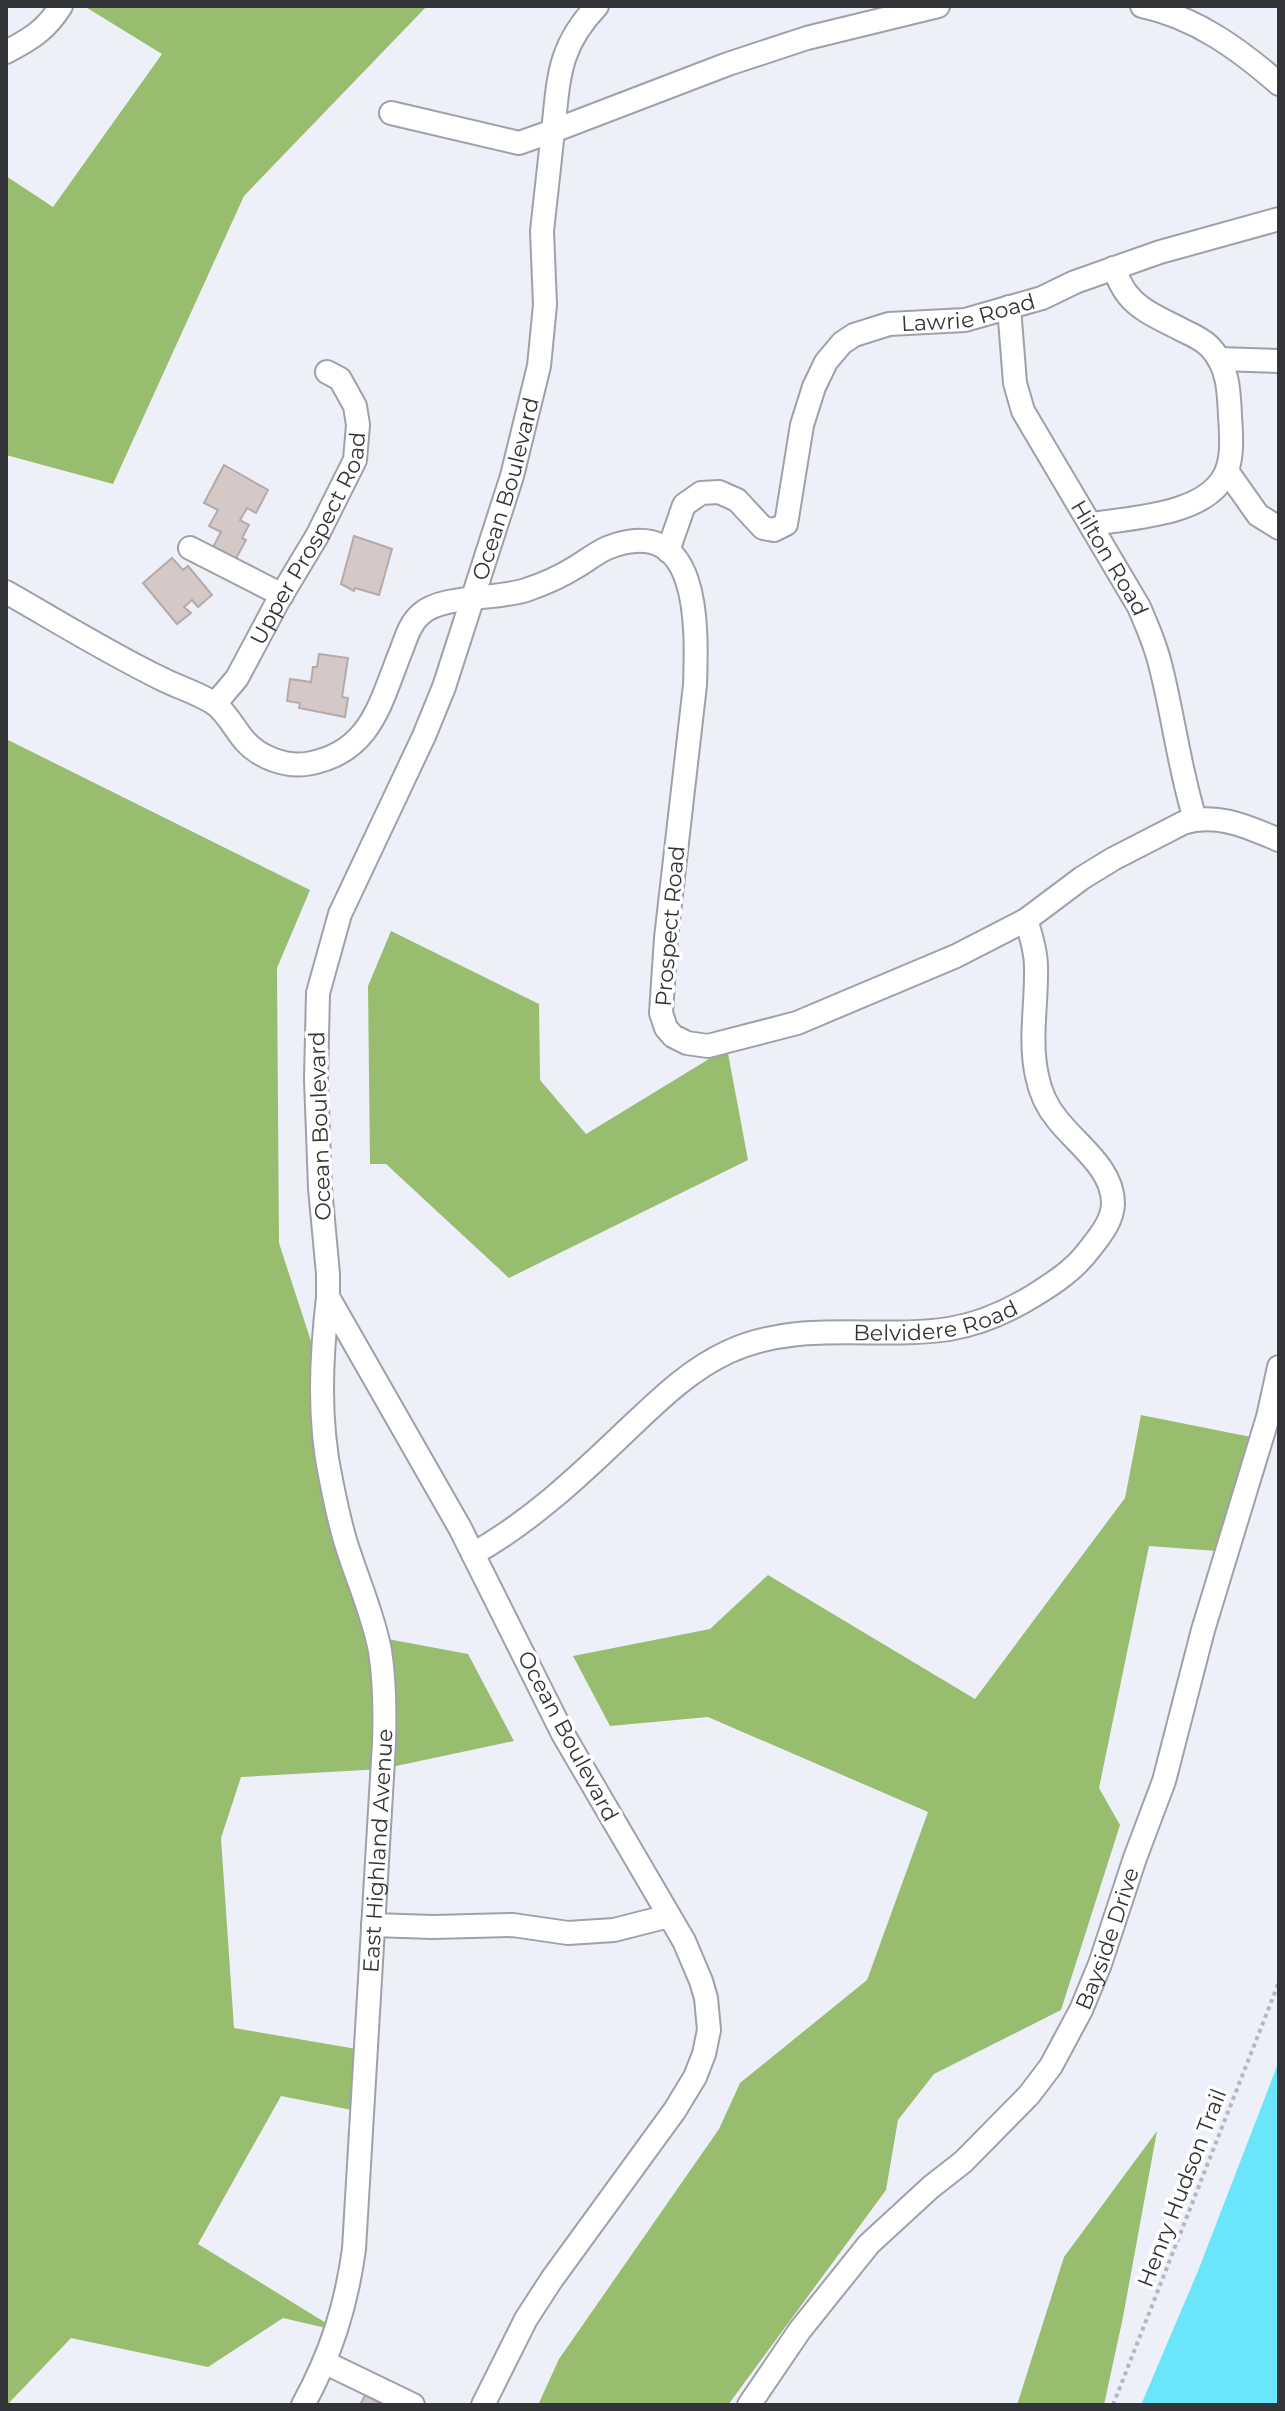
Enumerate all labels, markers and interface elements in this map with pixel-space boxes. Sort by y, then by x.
street label: Lawrie Road [900,287,1038,337]
street label: Ocean Boulevard [466,394,544,584]
street label: Upper Prospect Road [244,431,371,649]
street label: Hilton Road [1065,495,1155,620]
street label: Prospect Road [650,844,690,1008]
street label: Ocean Boulevard [303,1031,337,1221]
street label: Belvidere Road [853,1294,1022,1346]
street label: Ocean Boulevard [512,1646,624,1826]
street label: East Highland Avenue [357,1728,398,1974]
street label: Bayside Drive [1069,1864,1145,2014]
street label: Henry Hudson Trail [1132,2085,1232,2291]

